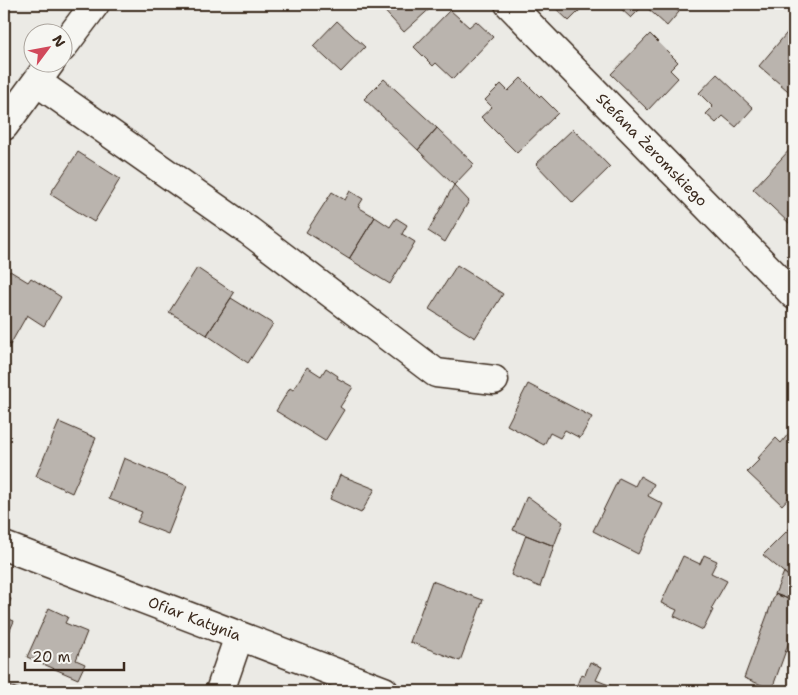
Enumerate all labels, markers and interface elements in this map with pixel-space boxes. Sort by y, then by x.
north arrow [22,22,72,72]
text: N [48,32,70,51]
street label: Stefana Żeromskiego [592,89,712,211]
street label: Ofiar Katynia [145,592,244,646]
scale bar [25,640,124,672]
text: 20 m [32,647,71,667]

